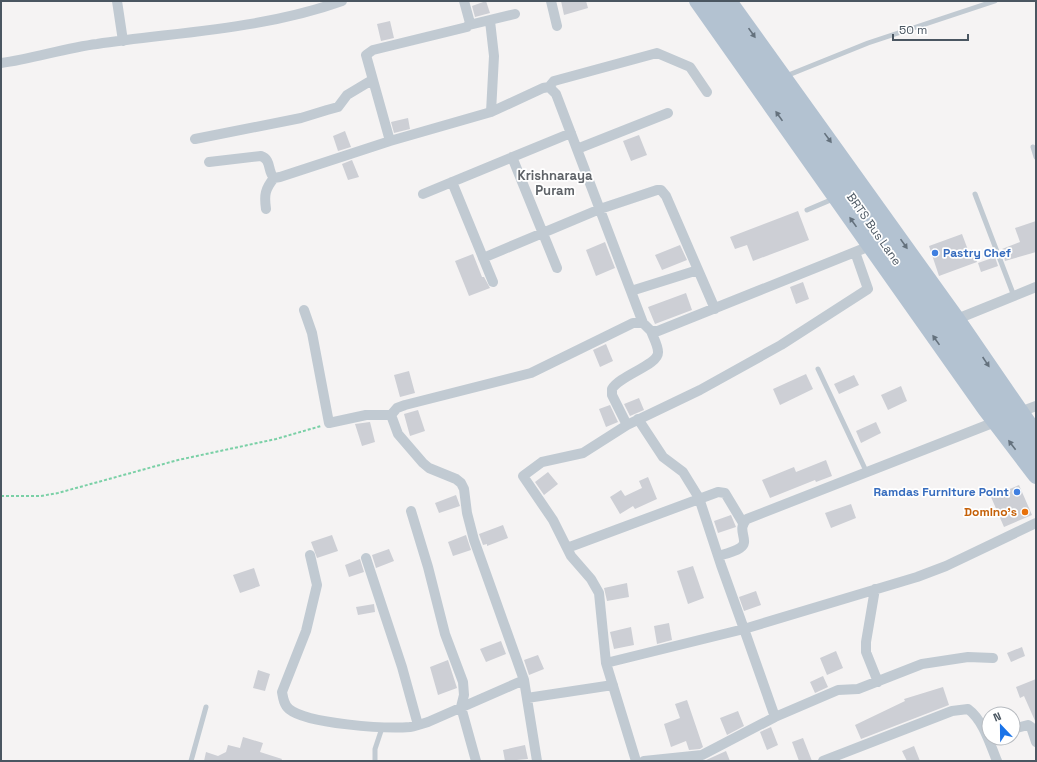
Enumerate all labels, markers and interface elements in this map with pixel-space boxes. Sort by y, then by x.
scale bar [893,16,968,42]
text: 50 m [899,22,927,38]
one-way arrow [748,27,756,38]
one-way arrow [775,111,783,121]
one-way arrow [824,133,832,144]
district label: Krishnaraya Puram [518,167,593,199]
street label: BRTS Bus Lane [843,189,905,269]
one-way arrow [849,217,857,228]
one-way arrow [900,239,908,249]
place label: Pastry Chef [943,245,1011,261]
marker: Pastry Chef [930,248,940,258]
one-way arrow [932,335,940,345]
one-way arrow [982,357,990,367]
one-way arrow [1008,440,1017,451]
place label: Ramdas Furniture Point [874,484,1009,500]
marker: Ramdas Furniture Point [1012,487,1022,497]
place label: Domino's [964,504,1017,520]
marker: Domino's [1020,507,1030,517]
north arrow [981,706,1021,746]
text: N [991,709,1003,725]

